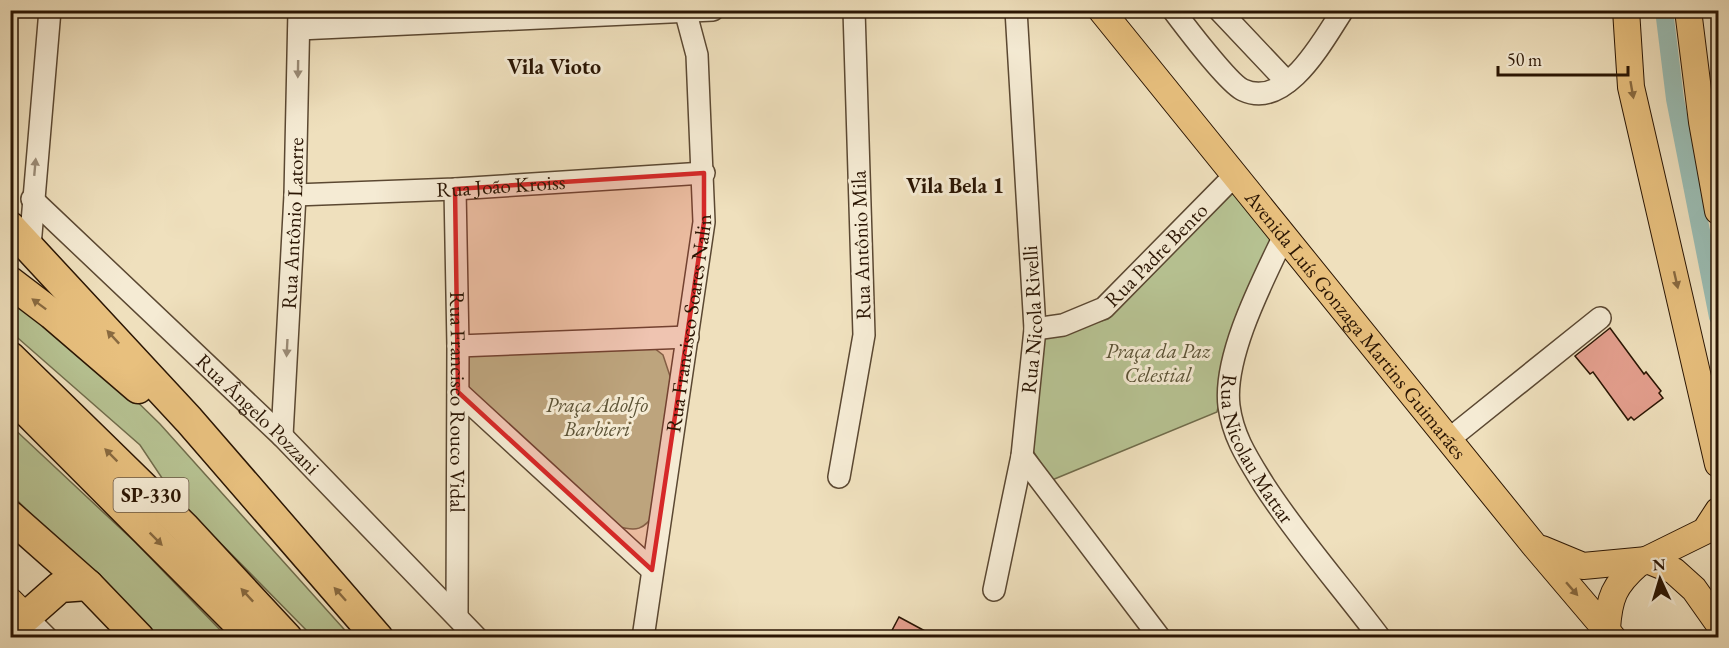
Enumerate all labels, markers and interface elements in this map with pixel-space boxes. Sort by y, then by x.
scale bar [1498,39,1628,77]
text: 50 m [1507,48,1542,71]
district label: Vila Vioto [507,52,601,81]
one-way arrow [293,59,303,78]
one-way arrow [1628,80,1637,99]
street label: Rua Antônio Latorre [275,137,309,310]
one-way arrow [31,157,40,176]
street label: Rua João Kroiss [436,168,566,203]
street label: Rua Antônio Mila [844,169,877,320]
district label: Vila Bela 1 [906,171,1004,200]
street label: Avenida Luís Gonzaga Martins Guimarães [1239,184,1473,465]
street label: Rua Padre Bento [1098,197,1213,313]
street label: Rua Francisco Soares Nalin [659,214,717,434]
street label: Rua Nicola Rivelli [1014,245,1048,395]
one-way arrow [1672,270,1682,289]
street label: Rua Francisco Rouco Vidal [444,291,472,513]
one-way arrow [31,297,47,310]
one-way arrow [107,331,121,345]
park label: Praça da Paz Celestial [1105,337,1211,388]
one-way arrow [282,338,291,357]
street label: Rua Ângelo Pozzani [191,348,326,480]
street label: Rua Nicolau Mattar [1215,373,1300,529]
park label: Praça Adolfo Barbieri [546,391,648,442]
one-way arrow [104,449,118,463]
road number: SP-330 [114,478,188,512]
one-way arrow [149,532,163,546]
north arrow [1630,549,1690,609]
text: N [1652,554,1666,575]
one-way arrow [1565,582,1579,597]
one-way arrow [333,586,347,601]
one-way arrow [240,587,254,602]

